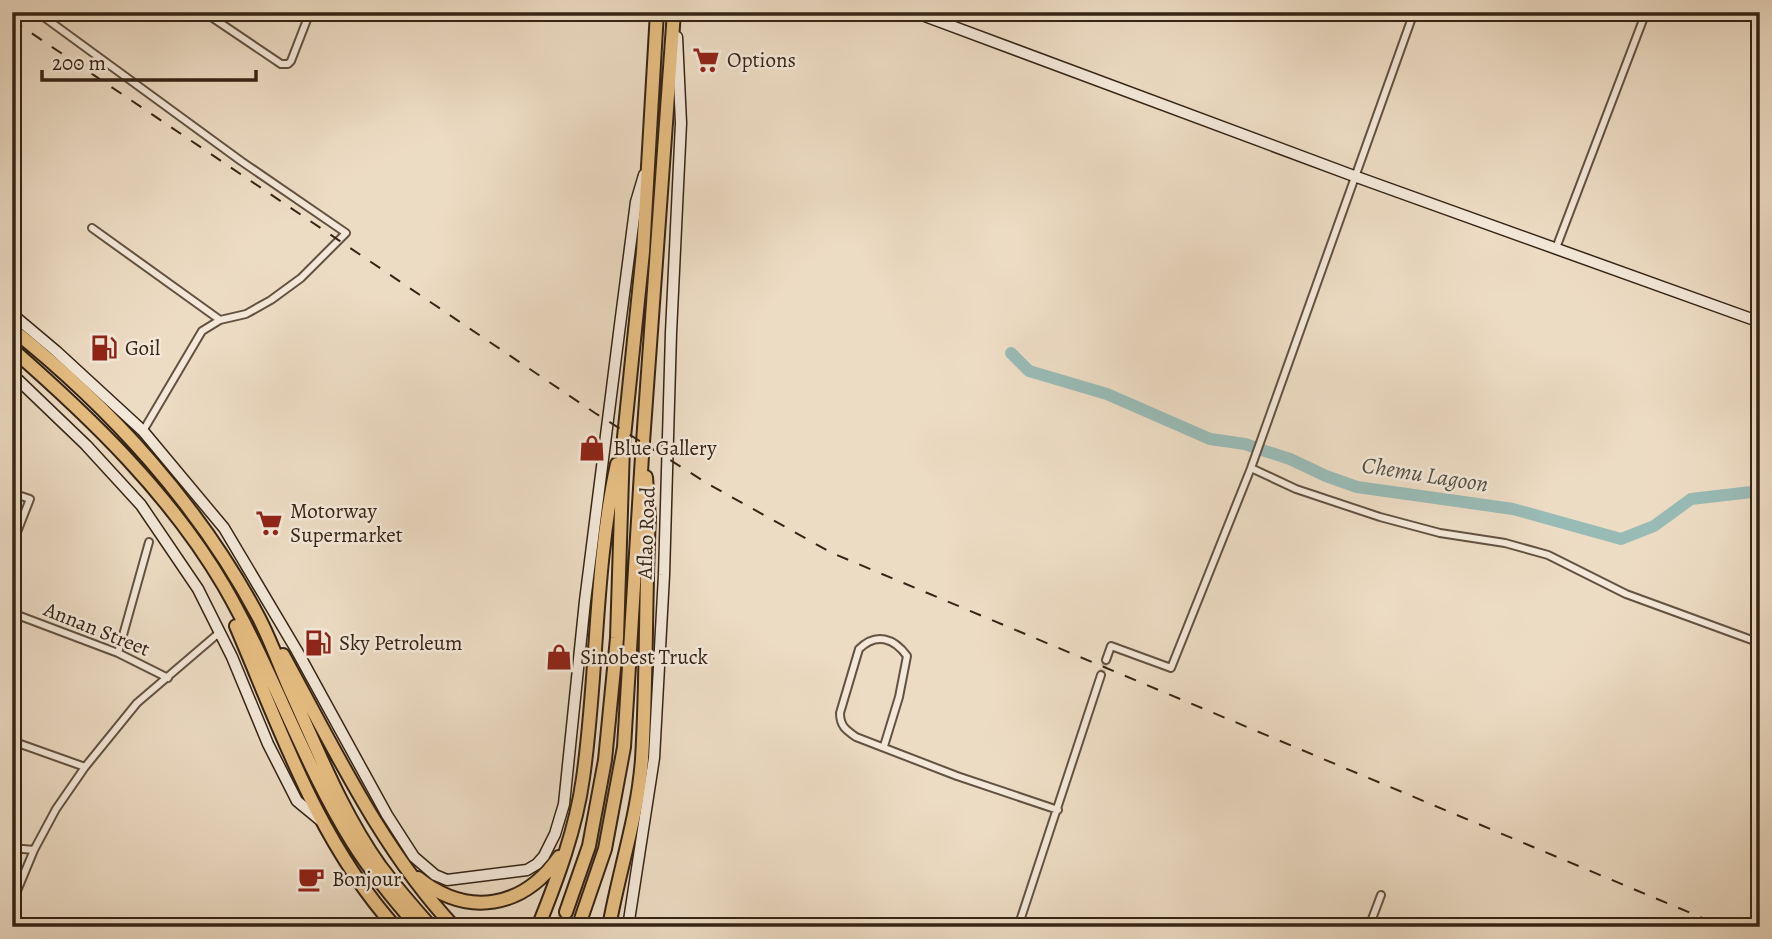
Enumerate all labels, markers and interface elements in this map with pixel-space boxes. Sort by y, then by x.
scale bar [42,38,256,82]
supermarket icon: Options [691,45,721,75]
place label: Options [727,46,796,74]
text: 200 m [52,49,106,77]
fuel station icon: Goil [89,333,119,363]
place label: Goil [125,334,160,362]
shop icon: Blue Gallery [577,433,607,463]
place label: Blue Gallery [613,434,717,462]
water label: Chemu Lagoon [1360,449,1490,500]
street label: Aflao Road [630,486,662,581]
place label: Motorway Supermarket [290,497,403,549]
supermarket icon: Motorway Supermarket [254,508,284,538]
street label: Annan Street [39,595,154,663]
fuel station icon: Sky Petroleum [303,628,333,658]
place label: Sky Petroleum [339,629,463,657]
shop icon: Sinobest Truck [544,642,574,672]
place label: Sinobest Truck [580,643,709,671]
cafe icon: Bonjour [296,864,326,894]
place label: Bonjour [332,865,401,893]

